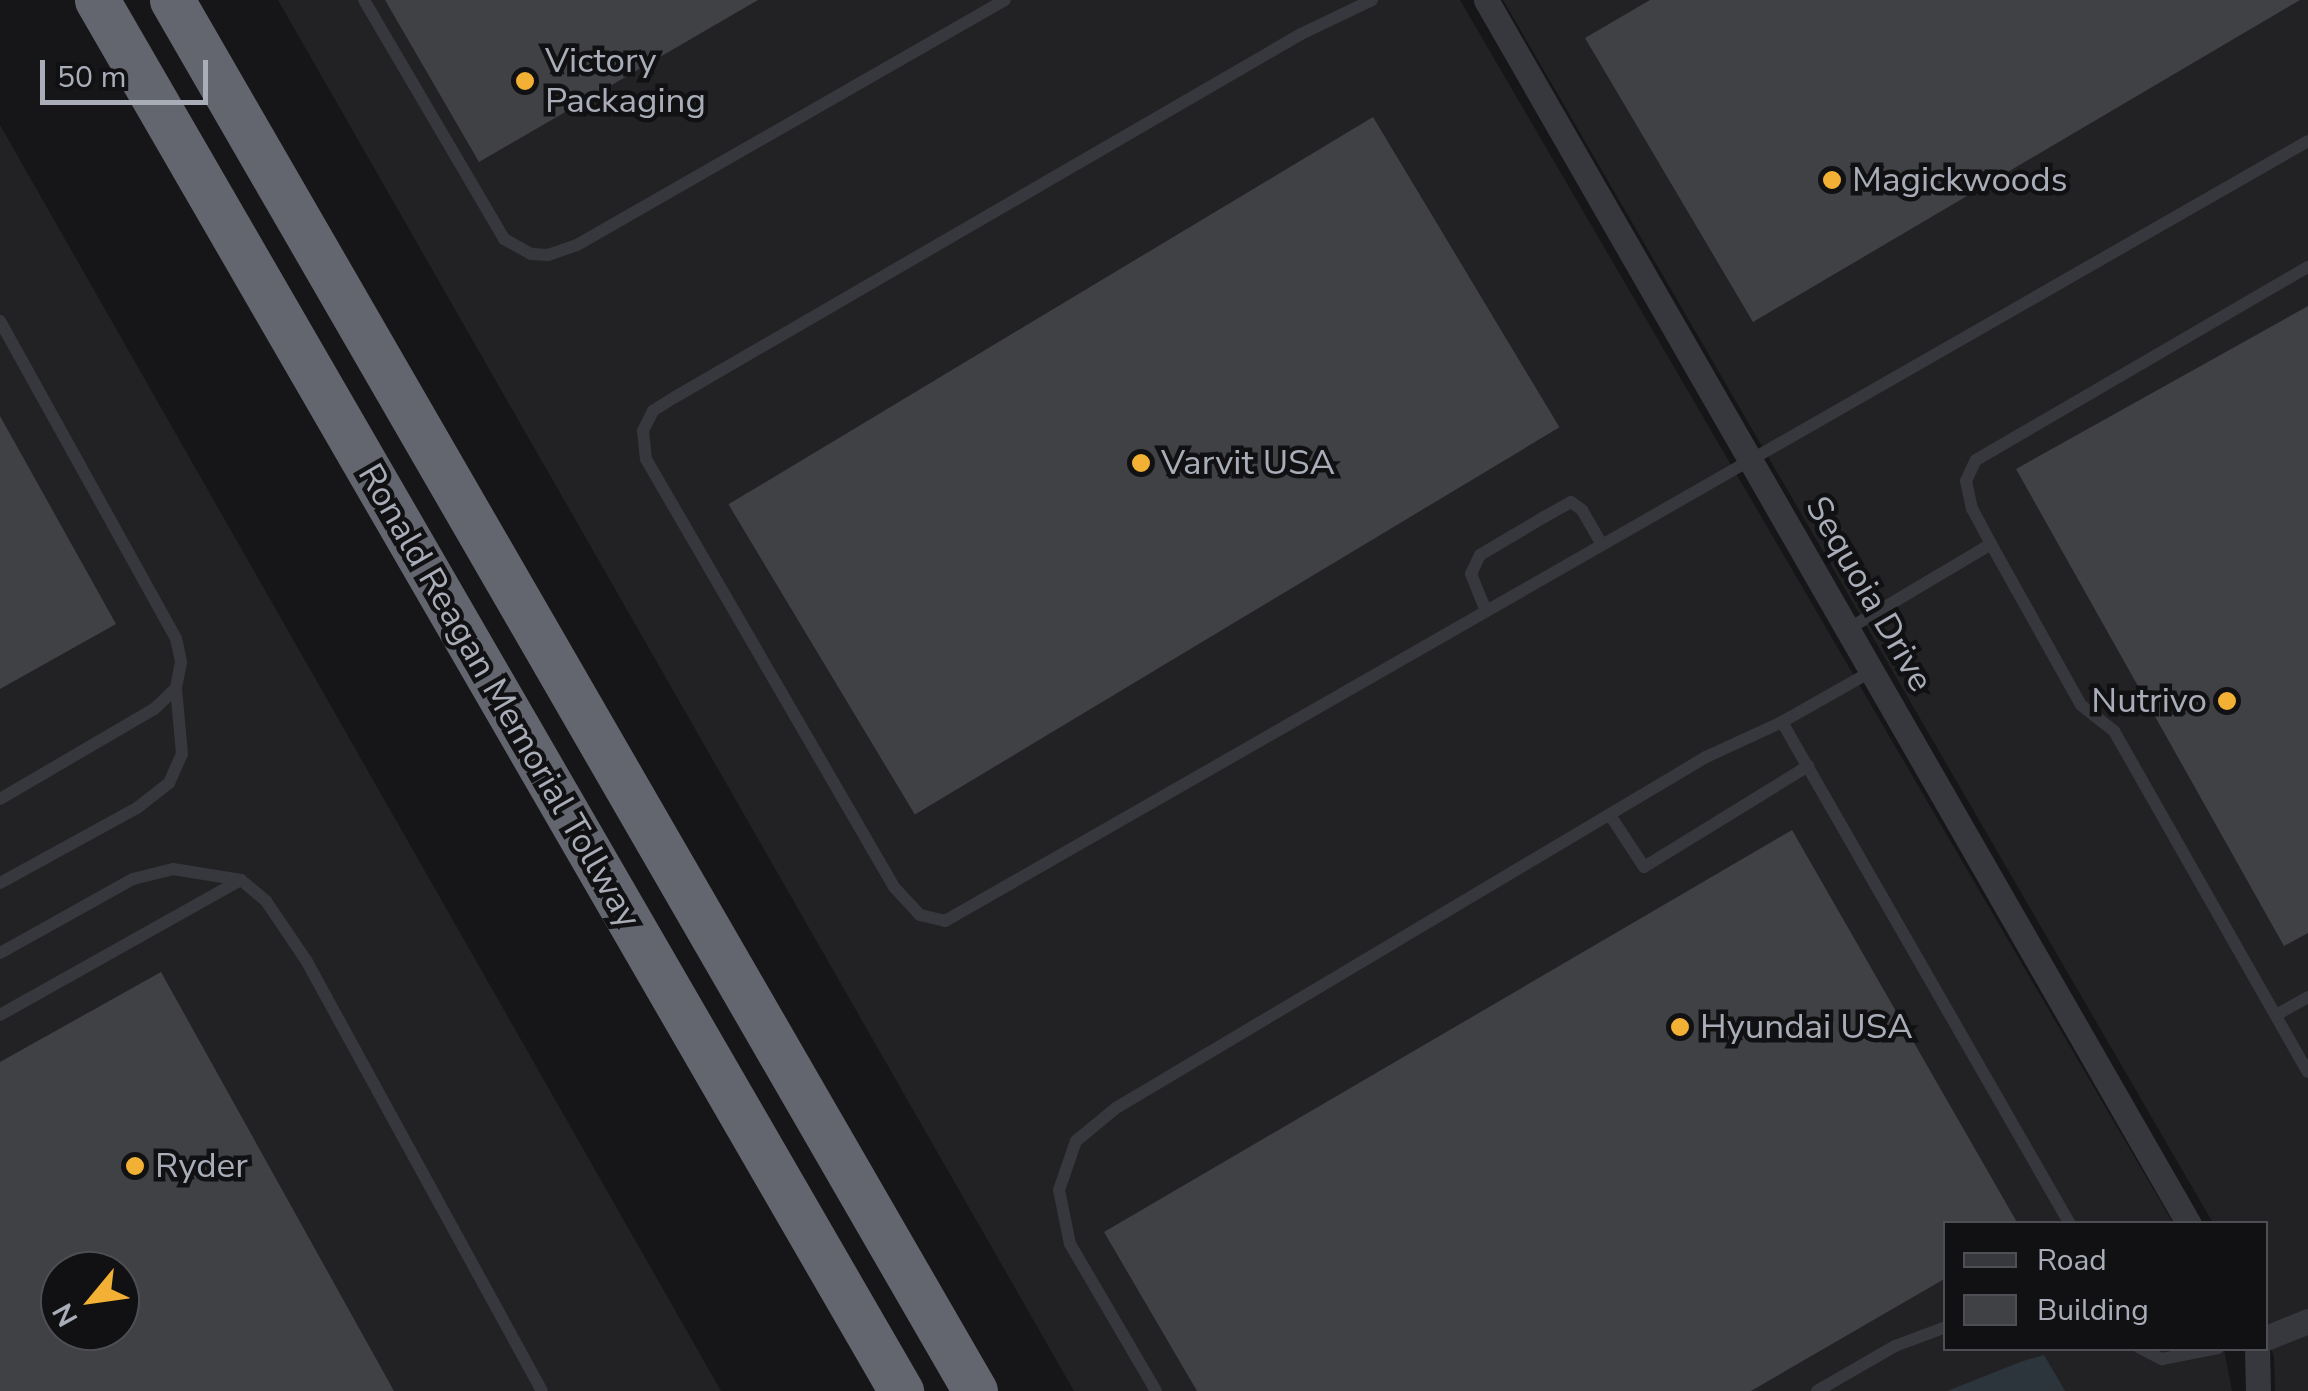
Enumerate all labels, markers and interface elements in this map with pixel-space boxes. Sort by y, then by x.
scale bar [45,40,212,102]
place label: Victory Packaging [545,40,706,122]
text: 50 m [57,57,126,98]
marker: Victory Packaging [514,70,536,92]
place label: Magickwoods [1852,159,2068,201]
marker: Magickwoods [1821,169,1843,191]
place label: Varvit USA [1161,442,1335,484]
marker: Varvit USA [1130,452,1152,474]
street label: Ronald Reagan Memorial Tollway [349,457,649,935]
street label: Sequoia Drive [1796,489,1942,699]
place label: Nutrivo [2091,680,2207,722]
marker: Nutrivo [2216,690,2238,712]
place label: Hyundai USA [1700,1006,1913,1048]
marker: Hyundai USA [1669,1016,1691,1038]
place label: Ryder [155,1145,248,1187]
marker: Ryder [124,1155,146,1177]
legend [1943,1221,2268,1351]
text: Road [2037,1240,2107,1281]
north arrow [40,1251,140,1351]
text: Building [2037,1290,2149,1331]
text: N [44,1296,87,1333]

